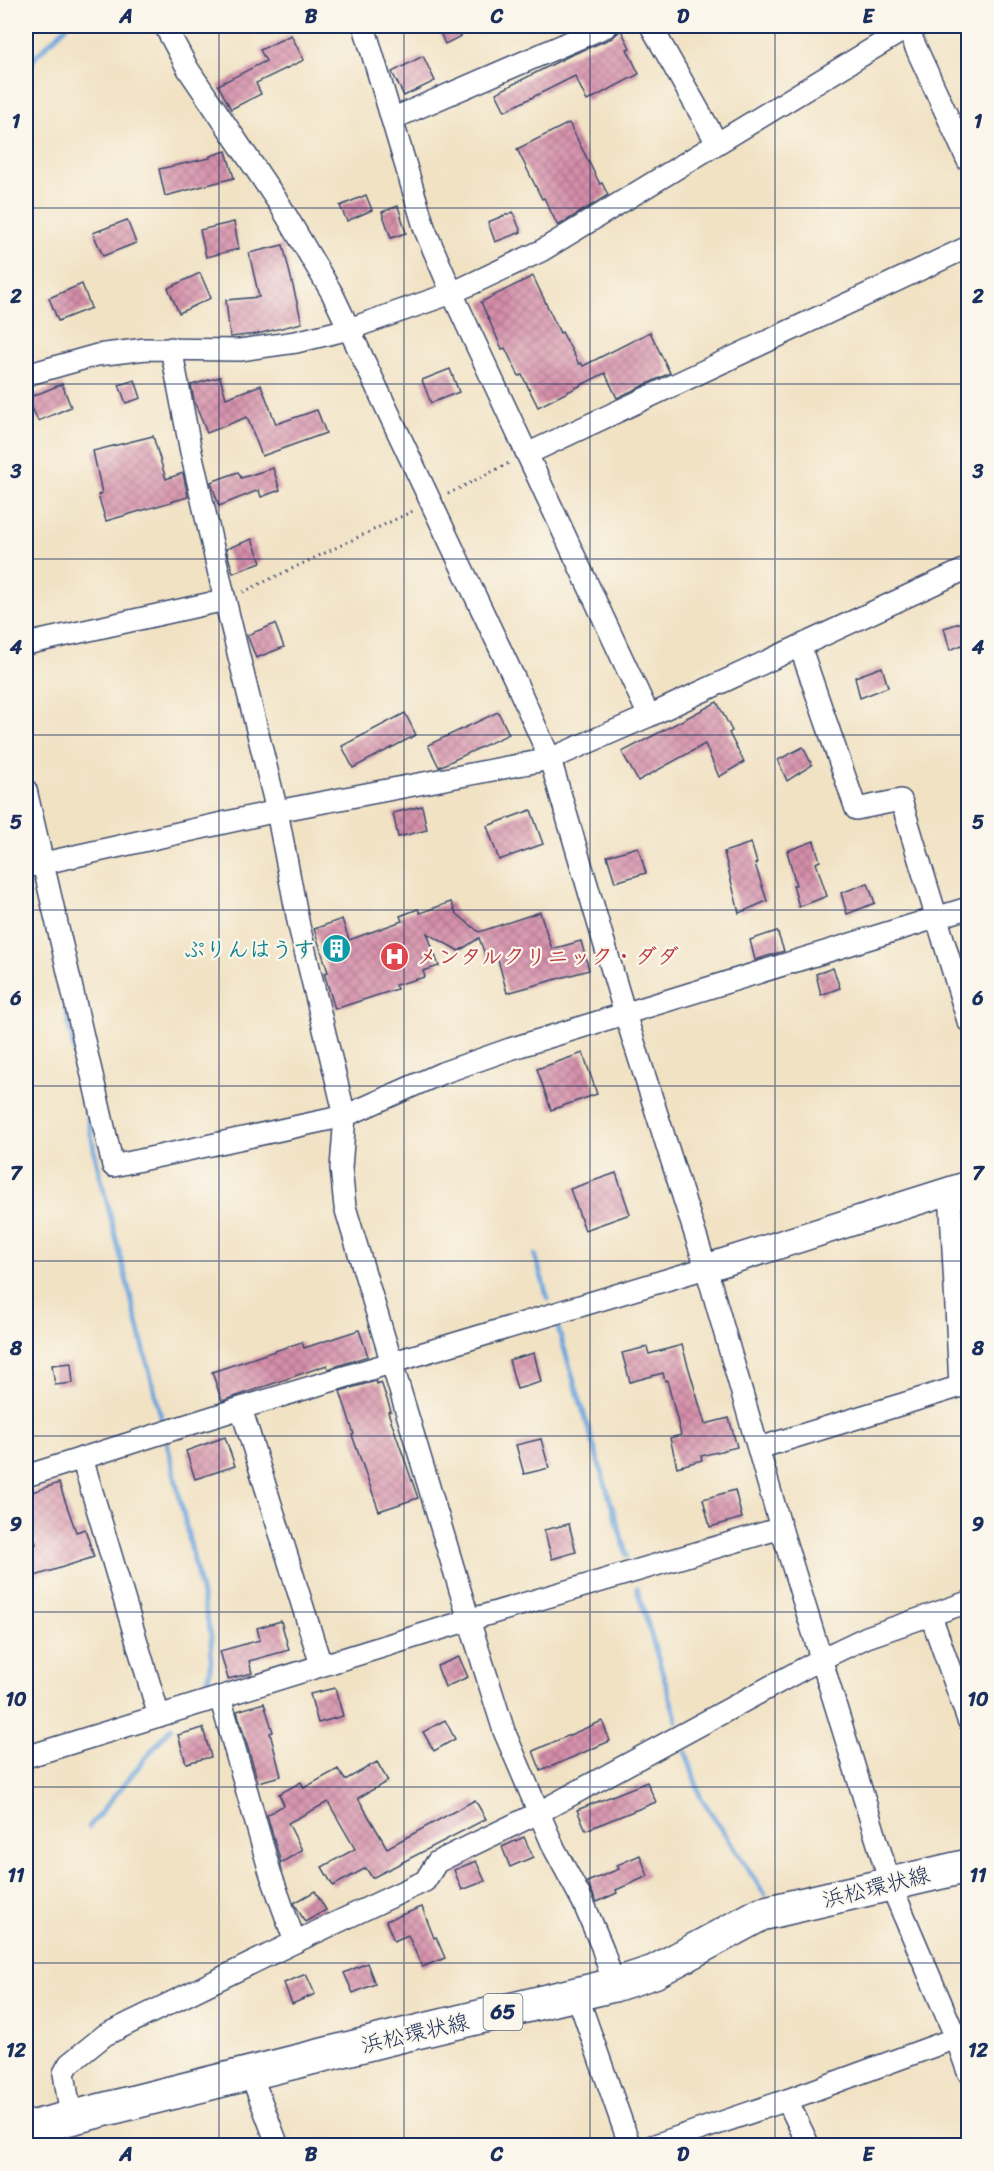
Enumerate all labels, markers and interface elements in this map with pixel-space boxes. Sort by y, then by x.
text: A [118,0,133,34]
text: B [305,0,318,34]
text: C [490,0,504,34]
text: D [677,0,690,34]
text: E [862,0,875,34]
text: 1 [12,104,21,139]
text: 1 [974,104,983,139]
text: 2 [9,279,22,314]
text: 2 [971,279,984,314]
text: 3 [10,454,22,489]
text: 3 [972,454,984,489]
text: 4 [9,630,23,665]
text: 4 [971,630,985,665]
text: 5 [10,805,22,840]
text: 5 [972,805,984,840]
place label: ぷりんはうす [183,930,315,969]
building icon: ぷりんはうす [320,933,352,965]
place label: メンタルクリニック・ダダ [416,937,679,976]
hospital icon: メンタルクリニック・ダダ [379,940,411,972]
text: 6 [9,981,22,1016]
text: 6 [971,981,984,1016]
text: 7 [10,1156,23,1191]
text: 7 [972,1156,985,1191]
text: 8 [9,1331,23,1366]
text: 8 [971,1331,985,1366]
text: 9 [10,1507,22,1542]
text: 9 [972,1507,984,1542]
text: 10 [5,1682,27,1717]
text: 10 [967,1682,989,1717]
street label: 浜松環状線 [818,1855,934,1919]
text: 11 [7,1858,25,1893]
text: 11 [969,1858,987,1893]
road number: 65 [484,1994,522,2030]
street label: 浜松環状線 [357,2002,473,2064]
text: 12 [6,2033,27,2068]
text: 12 [968,2033,989,2068]
text: A [118,2137,133,2171]
text: B [305,2137,318,2171]
text: C [490,2137,504,2171]
text: D [677,2137,690,2171]
text: E [862,2137,875,2171]

